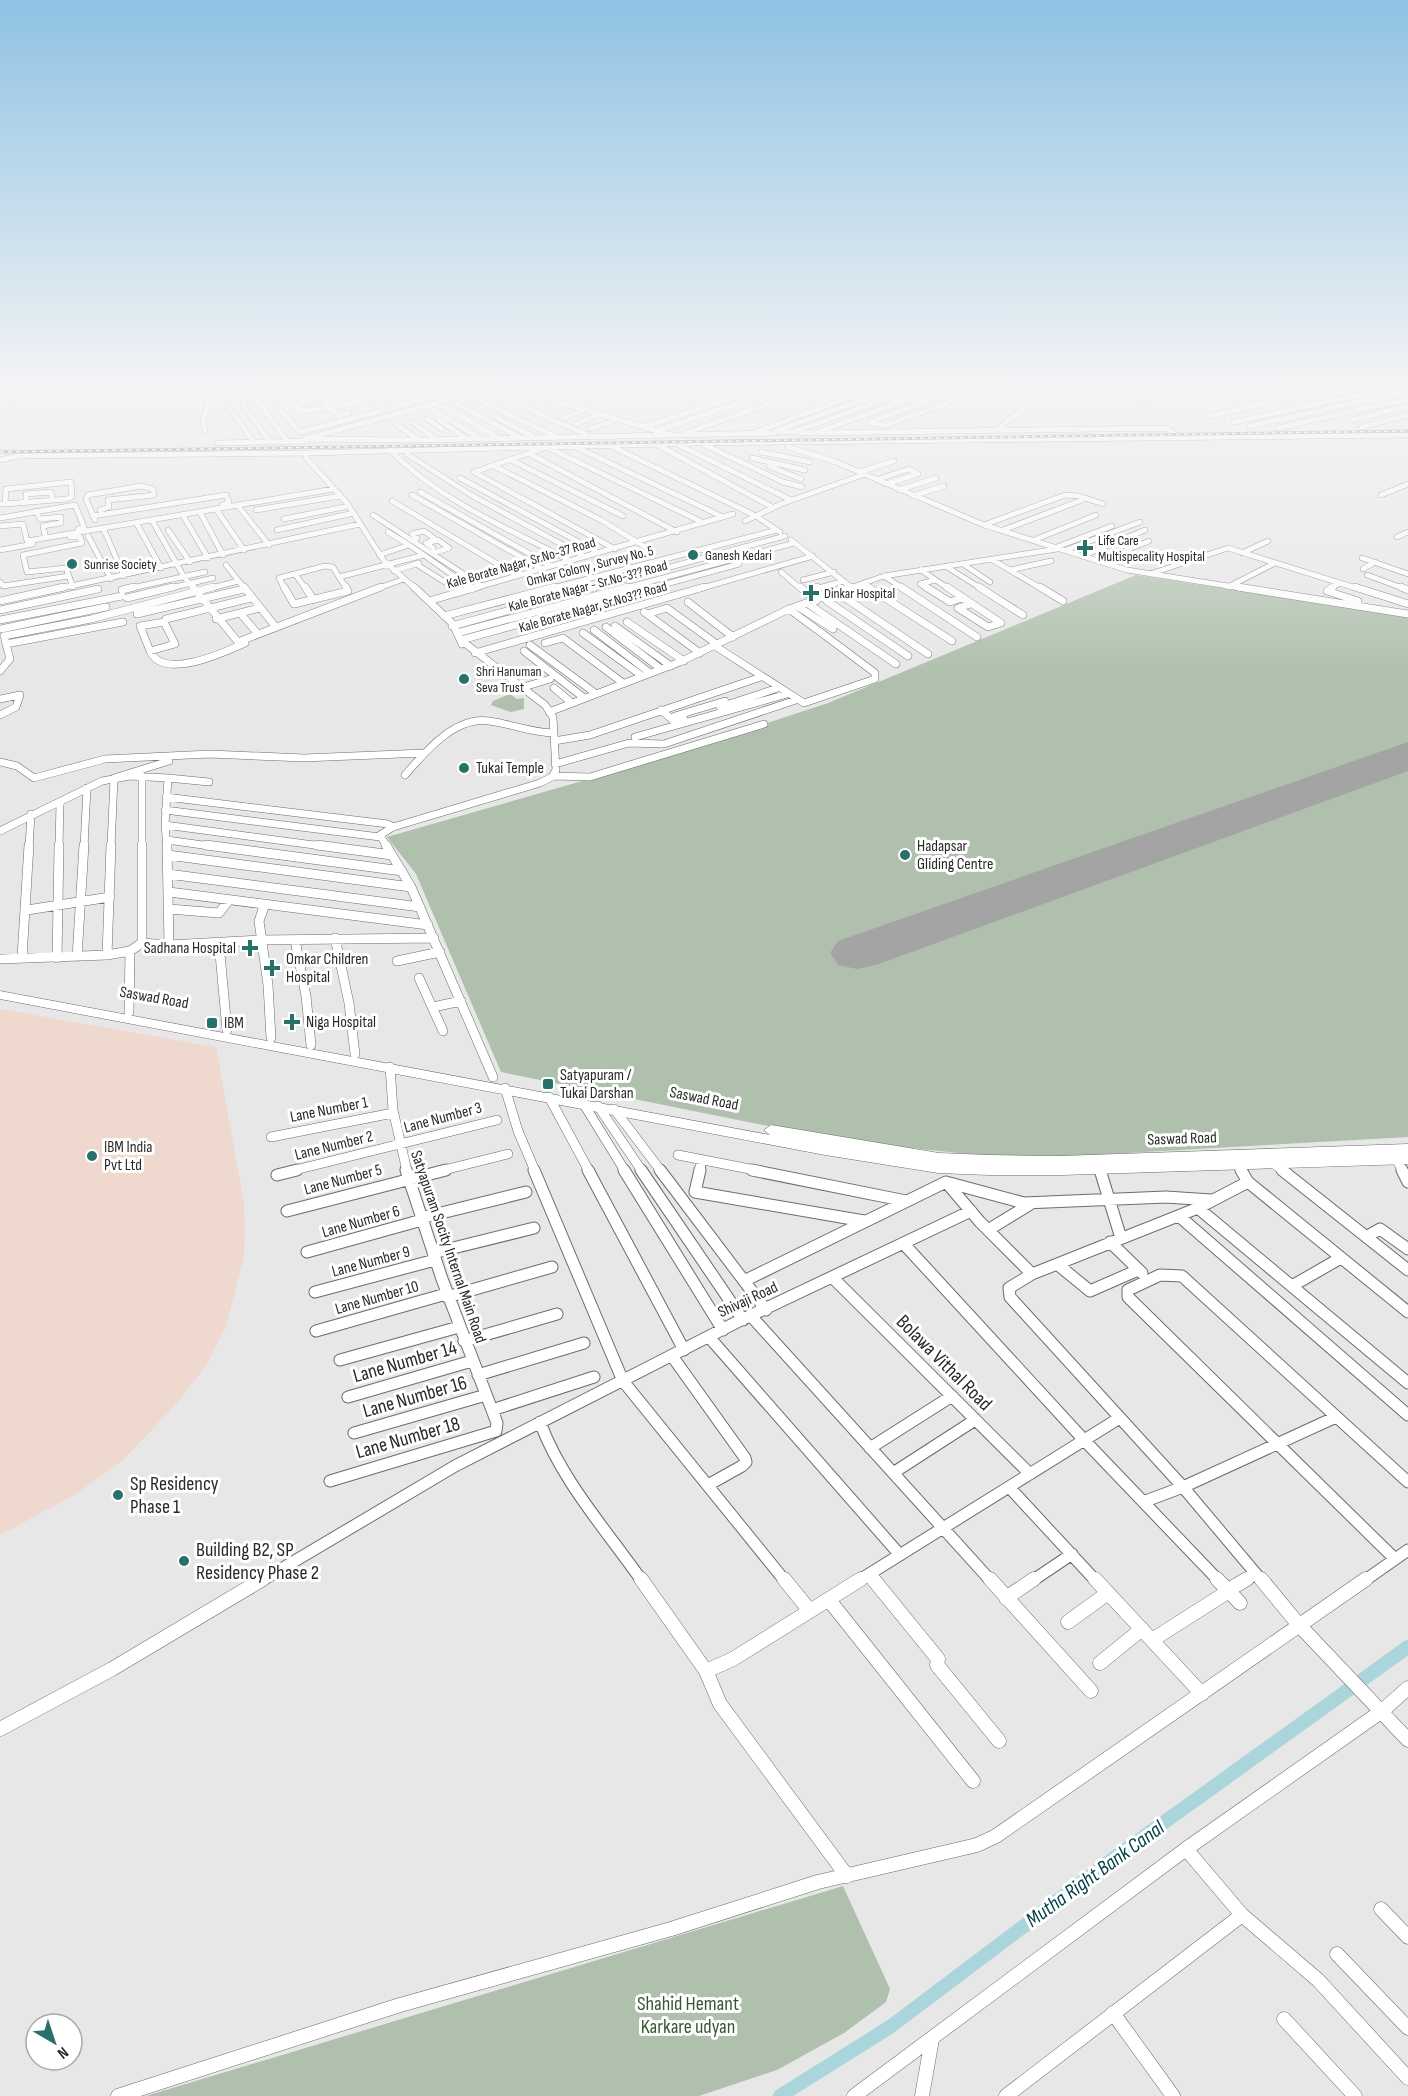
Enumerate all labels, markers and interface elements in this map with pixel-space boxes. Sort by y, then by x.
place label: Life Care Multispecality Hospital [1098,532,1205,565]
street label: Kale Borate Nagar, Sr.No-37 Road [445,534,598,592]
marker: Life Care Multispecality Hospital [1076,539,1094,557]
street label: Omkar Colony , Survey No. 5 [525,542,655,590]
place label: Ganesh Kedari [705,547,772,564]
marker: Ganesh Kedari [686,548,700,562]
place label: Sunrise Society [84,556,157,573]
marker: Sunrise Society [65,557,79,571]
street label: Kale Borate Nagar - Sr.No-3?? Road [507,557,669,615]
street label: Kale Borate Nagar, Sr.No3?? Road [517,578,669,636]
marker: Dinkar Hospital [802,584,820,602]
place label: Dinkar Hospital [824,585,895,602]
place label: Shri Hanuman Seva Trust [476,663,542,696]
marker: Shri Hanuman Seva Trust [457,672,471,686]
place label: Tukai Temple [476,759,544,778]
marker: Tukai Temple [457,761,471,775]
place label: Hadapsar Gliding Centre [917,837,993,874]
marker: Hadapsar Gliding Centre [898,848,912,862]
place label: Sadhana Hospital [144,939,236,958]
marker: Sadhana Hospital [241,939,259,957]
place label: Omkar Children Hospital [286,950,368,987]
marker: Omkar Children Hospital [263,959,281,977]
street label: Saswad Road [118,983,190,1013]
marker: Niga Hospital [283,1013,301,1031]
place label: Niga Hospital [306,1013,376,1032]
place label: IBM [224,1014,244,1033]
marker: IBM [205,1016,219,1030]
place label: Satyapuram / Tukai Darshan [560,1066,634,1103]
marker: Satyapuram / Tukai Darshan [541,1077,555,1091]
street label: Saswad Road [668,1083,740,1115]
street label: Lane Number 1 [288,1093,370,1127]
street label: Lane Number 3 [402,1098,484,1138]
street label: Lane Number 2 [293,1127,375,1165]
street label: Saswad Road [1147,1128,1217,1150]
place label: IBM India Pvt Ltd [104,1138,152,1175]
street label: Satyapuram Socity Internal Main Road [406,1148,490,1346]
marker: IBM India Pvt Ltd [85,1149,99,1163]
street label: Lane Number 5 [302,1161,384,1199]
street label: Lane Number 6 [320,1202,402,1242]
street label: Lane Number 9 [330,1242,412,1282]
street label: Lane Number 10 [333,1277,421,1319]
street label: Shivaji Road [715,1278,781,1322]
street label: Bolawa Vithal Road [891,1310,997,1416]
street label: Lane Number 14 [350,1336,460,1388]
street label: Lane Number 16 [360,1371,470,1423]
street label: Lane Number 18 [353,1412,463,1464]
place label: Sp Residency Phase 1 [130,1472,219,1519]
marker: Sp Residency Phase 1 [111,1488,125,1502]
place label: Building B2, SP Residency Phase 2 [196,1538,319,1585]
marker: Building B2, SP Residency Phase 2 [177,1554,191,1568]
water label: Mutha Right Bank Canal [1021,1815,1170,1933]
park label: Shahid Hemant Karkare udyan [637,1992,739,2039]
north arrow [24,2012,84,2072]
text: N [53,2042,72,2063]

